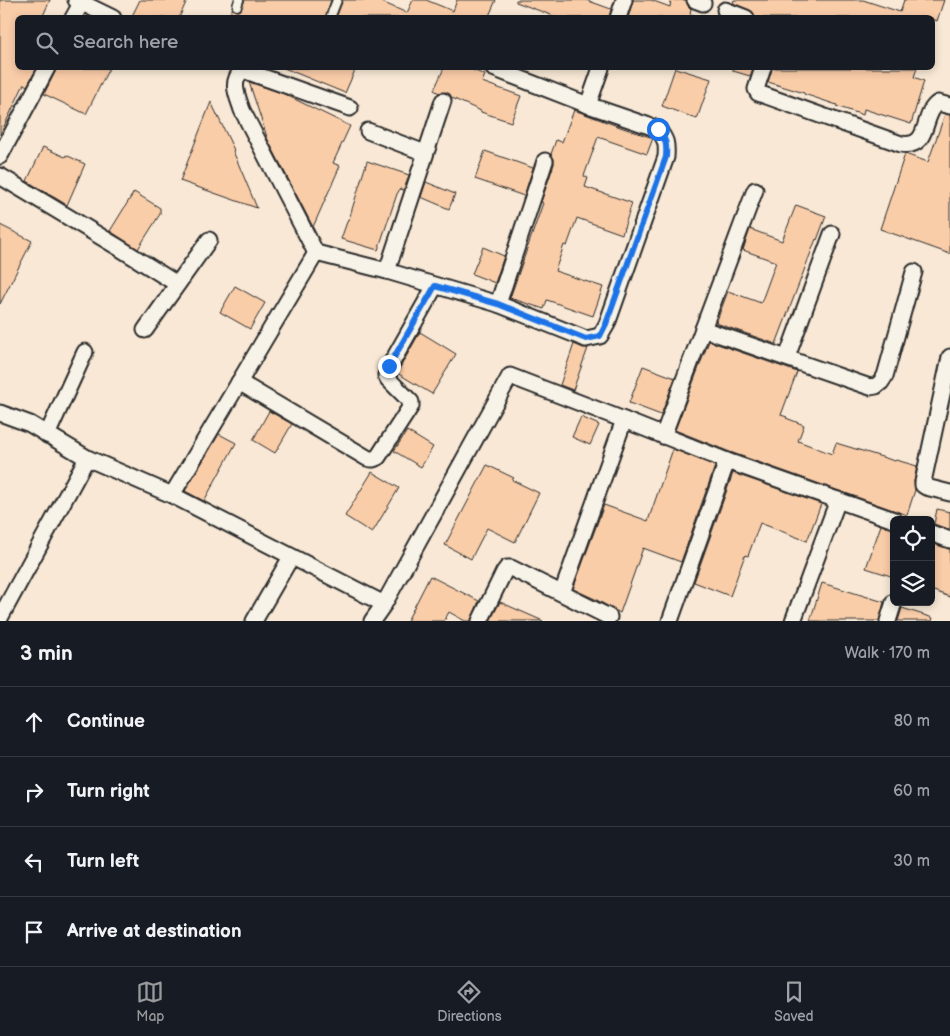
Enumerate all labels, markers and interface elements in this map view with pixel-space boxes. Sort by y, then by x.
search box [15,15,935,70]
icon: search [33,29,61,57]
text: Search here [73,31,178,54]
route start [647,118,670,141]
route end [378,355,401,378]
map controls [890,516,935,606]
button: locate [890,516,935,561]
button: layers [890,561,935,606]
text: 3 min [20,641,73,666]
text: Walk · 170 m [844,644,930,663]
icon: ahead [20,708,48,736]
text: Continue [67,710,145,733]
text: 80 m [894,712,930,731]
icon: right [20,778,48,806]
text: Turn right [67,780,150,803]
text: 60 m [893,782,930,801]
icon: left [20,848,48,876]
text: Turn left [67,850,139,873]
text: 30 m [893,852,930,871]
icon: arrive [20,918,48,946]
text: Arrive at destination [67,920,242,943]
tab: Map [136,978,165,1025]
tab: Directions [437,978,502,1025]
tab: Saved [774,978,814,1025]

